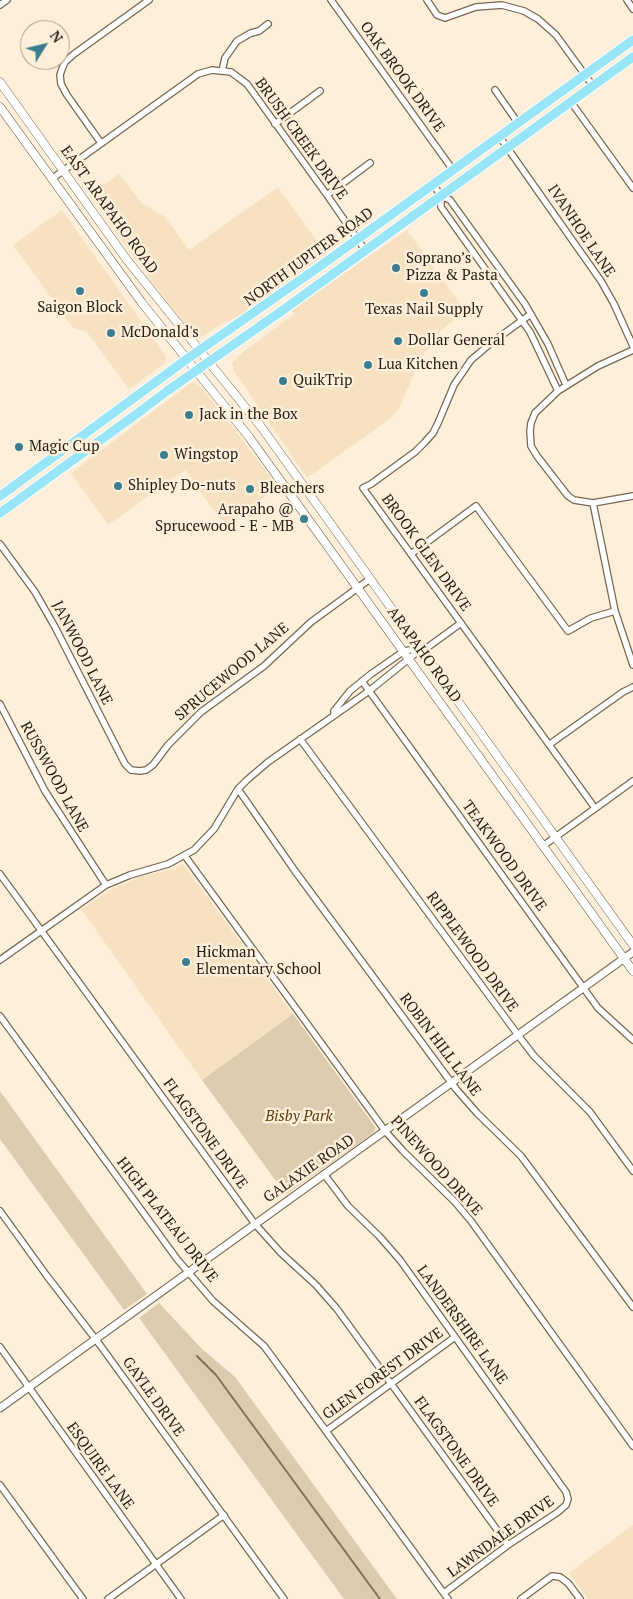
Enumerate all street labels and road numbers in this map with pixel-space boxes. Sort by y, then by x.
street label: OAK BROOK DRIVE [356,18,448,136]
street label: BRUSH CREEK DRIVE [251,75,351,203]
street label: EAST ARAPAHO ROAD [56,142,162,278]
street label: IVANHOE LANE [543,181,619,281]
street label: NORTH JUPITER ROAD [241,204,377,310]
street label: BROOK GLEN DRIVE [378,491,474,615]
street label: JANWOOD LANE [48,598,116,708]
street label: ARAPAHO ROAD [383,604,465,706]
street label: SPRUCEWOOD LANE [171,619,293,725]
street label: RUSSWOOD LANE [16,718,92,836]
street label: TEAKWOOD DRIVE [458,797,550,915]
street label: RIPPLEWOOD DRIVE [422,888,522,1016]
street label: ROBIN HILL LANE [396,990,484,1100]
street label: FLAGSTONE DRIVE [159,1075,251,1193]
street label: PINEWOOD DRIVE [386,1112,486,1220]
street label: GALAXIE ROAD [260,1131,358,1207]
street label: HIGH PLATEAU DRIVE [113,1154,221,1286]
street label: LANDERSHIRE LANE [413,1262,511,1388]
street label: GLEN FOREST DRIVE [319,1324,447,1424]
street label: GAYLE DRIVE [118,1354,188,1440]
street label: FLAGSTONE DRIVE [410,1393,502,1511]
street label: ESQUIRE LANE [62,1419,138,1513]
street label: LAWNDALE DRIVE [444,1492,558,1582]

